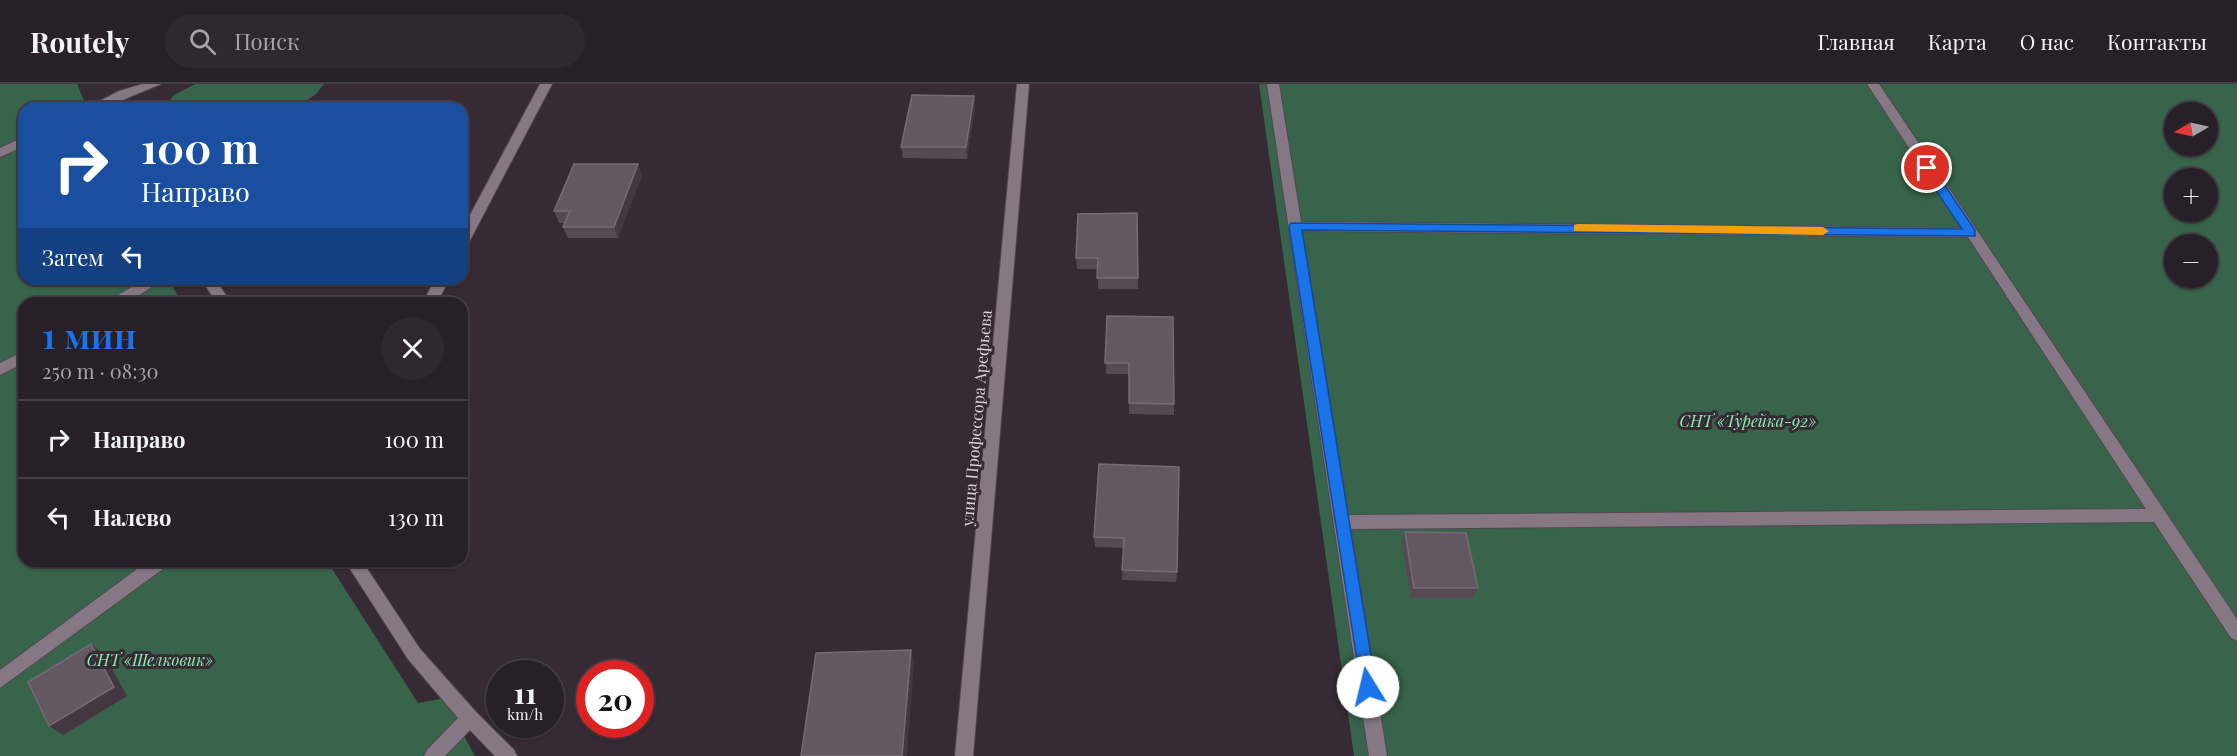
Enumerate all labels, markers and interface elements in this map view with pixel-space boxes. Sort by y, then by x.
search box [165,14,585,68]
text: Routely [30,23,129,60]
icon: search [186,25,219,58]
text: Поиск [234,26,300,56]
text: Главная [1817,27,1895,55]
text: Карта [1928,27,1987,55]
text: О нас [2020,27,2074,55]
text: Контакты [2107,27,2207,55]
north arrow [2164,102,2218,156]
map controls [2164,102,2218,288]
text: 100 m [141,119,259,175]
icon: right [42,126,120,204]
pin [1901,142,1952,193]
icon: arrive [1910,151,1943,184]
button: + [2164,168,2218,222]
text: Направо [141,173,250,209]
button: − [2164,234,2218,288]
icon: left [116,240,149,273]
text: Затем [42,242,104,272]
street label: улица Профессора Арефьева [956,309,996,528]
text: 1 мин [42,310,137,358]
button: close [381,317,444,380]
text: 250 m · 08:30 [42,357,159,384]
park label: СНТ «Турейка-92» [1679,410,1817,431]
icon: right [42,423,75,456]
text: Направо [93,424,186,454]
text: 100 m [384,424,444,454]
icon: left [42,501,75,534]
text: Налево [93,502,171,532]
text: 130 m [388,502,444,532]
park label: СНТ «Шелковик» [87,649,213,670]
position arrow [1336,655,1400,719]
speed limit sign: 20 [576,660,654,738]
text: 11 [514,672,536,712]
text: km/h [507,704,543,724]

